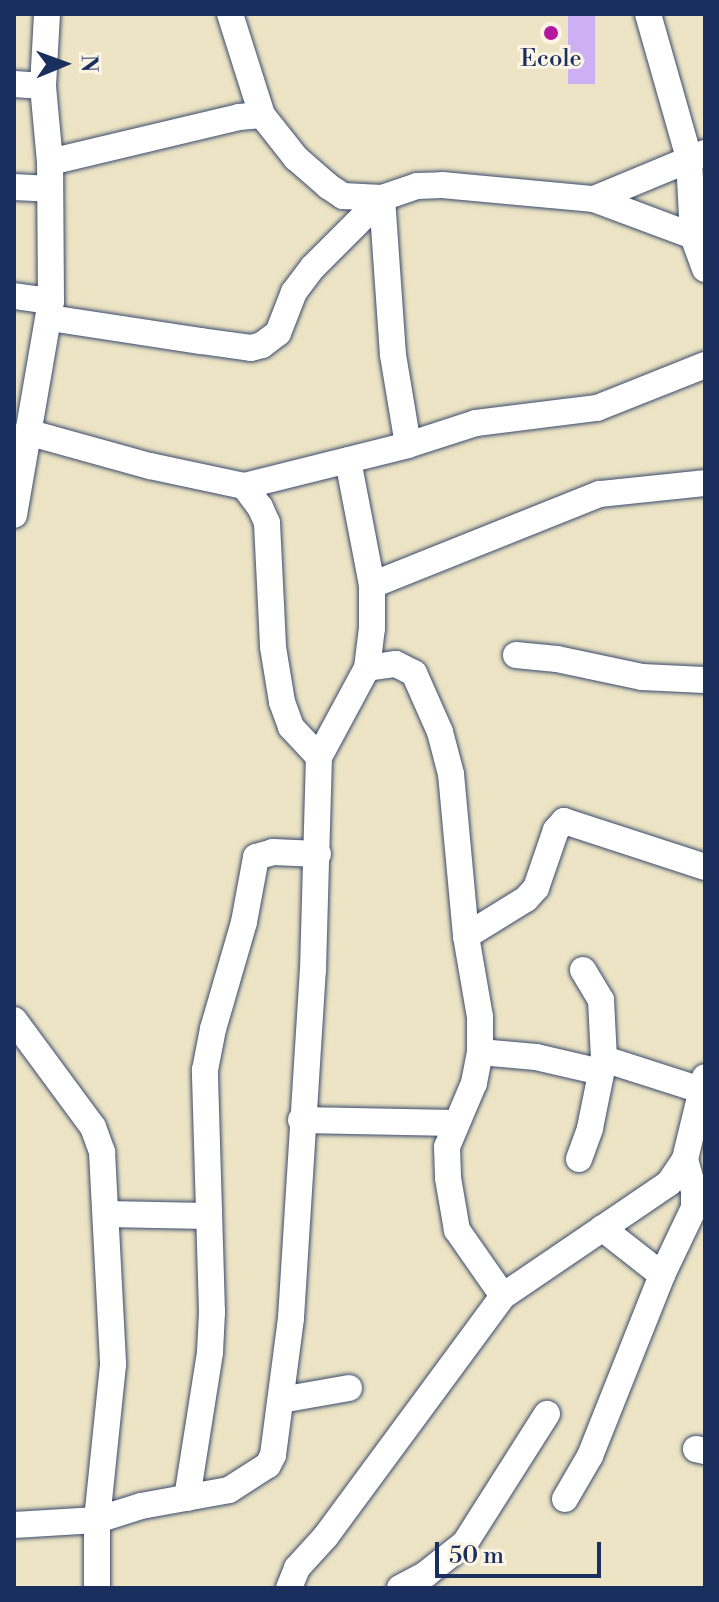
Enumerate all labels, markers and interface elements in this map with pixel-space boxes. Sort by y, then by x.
north arrow [24,24,104,104]
marker: Ecole [542,24,560,42]
place label: Ecole [520,46,582,74]
text: N [75,55,102,73]
scale bar [439,1526,605,1576]
text: 50 m [449,1541,504,1571]

